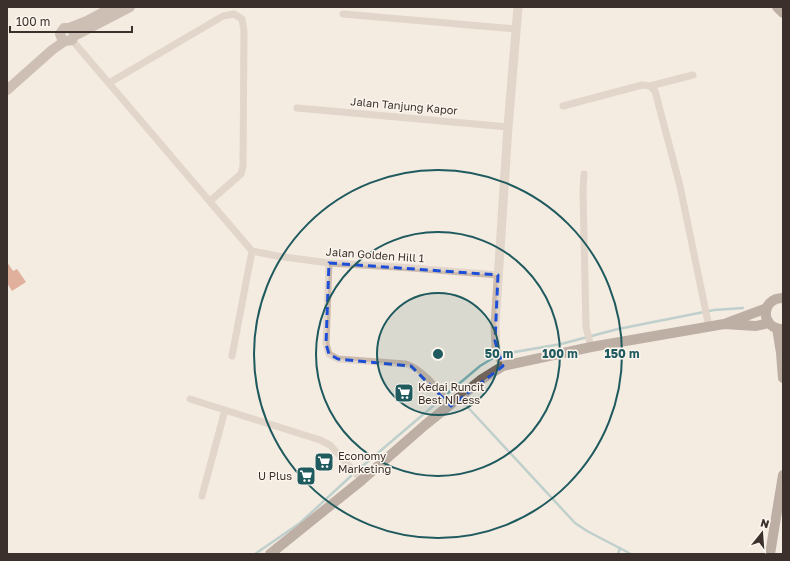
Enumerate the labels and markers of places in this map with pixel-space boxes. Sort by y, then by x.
centre of rings [431,347,445,361]
place label: Kedai Runcit Best N Less [418,380,484,406]
supermarket icon: Kedai Runcit Best N Less [393,382,415,404]
place label: Economy Marketing [338,449,391,475]
supermarket icon: Economy Marketing [313,451,335,473]
supermarket icon: U Plus [295,465,317,487]
place label: U Plus [258,469,292,482]

